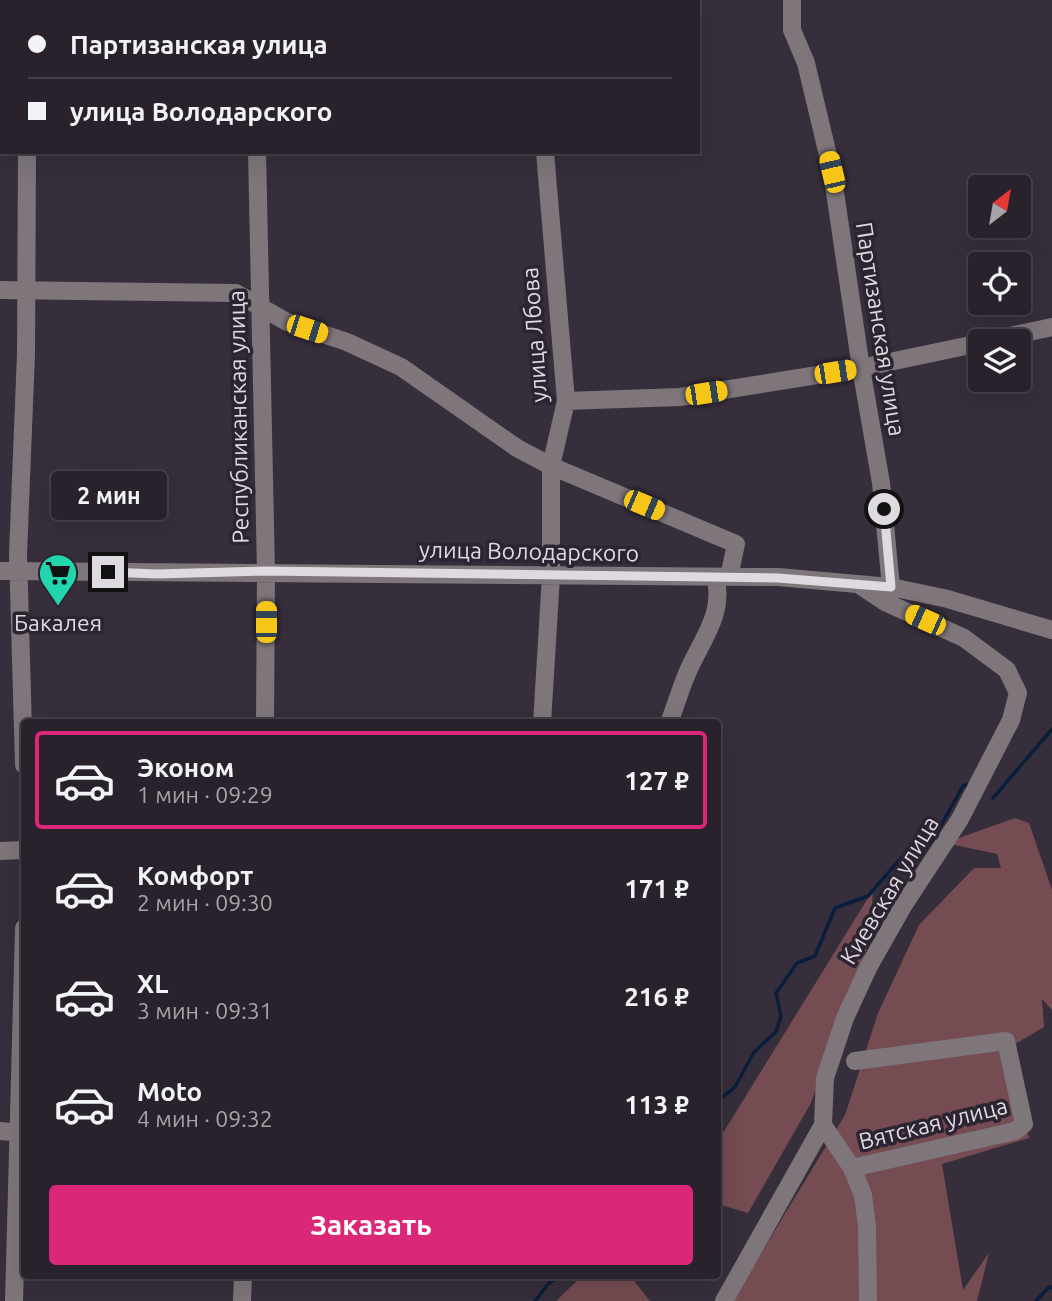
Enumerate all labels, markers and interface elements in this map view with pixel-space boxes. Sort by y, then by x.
text: Партизанская улица [70,30,328,59]
text: улица Володарского [70,97,332,126]
car [818,149,847,195]
north arrow [968,175,1031,238]
map controls [968,175,1031,392]
street label: Партизанская улица [852,220,910,438]
button: locate [968,252,1031,315]
street label: улица Лбова [517,267,551,403]
street label: Республиканская улица [223,290,253,544]
car [284,313,331,345]
button: layers [968,329,1031,392]
car [813,358,858,386]
car [684,379,729,407]
callout: 2 мин [50,470,166,520]
text: 2 мин [77,483,141,508]
car [621,487,668,523]
route start [868,493,900,525]
street label: улица Володарского [419,537,639,565]
supermarket icon: Бакалея [37,552,79,607]
route end [92,556,124,588]
car [256,601,277,643]
car [902,602,949,638]
place label: Бакалея [14,610,102,635]
icon: car [53,749,116,812]
text: Эконом [137,753,234,782]
text: 127 ₽ [624,766,689,795]
text: 1 мин · 09:29 [137,782,273,807]
street label: Киевская улица [835,812,943,968]
icon: car [53,857,116,920]
text: Комфорт [137,861,253,890]
text: 171 ₽ [624,874,689,903]
text: 2 мин · 09:30 [137,890,273,915]
icon: car [53,965,116,1028]
text: XL [137,969,168,998]
text: 216 ₽ [624,982,689,1011]
text: 3 мин · 09:31 [137,998,273,1023]
icon: car [53,1073,116,1136]
text: Moto [137,1077,202,1106]
text: 113 ₽ [624,1090,689,1119]
street label: Вятская улица [856,1092,1010,1154]
text: 4 мин · 09:32 [137,1106,273,1131]
button: Заказать [49,1185,693,1265]

